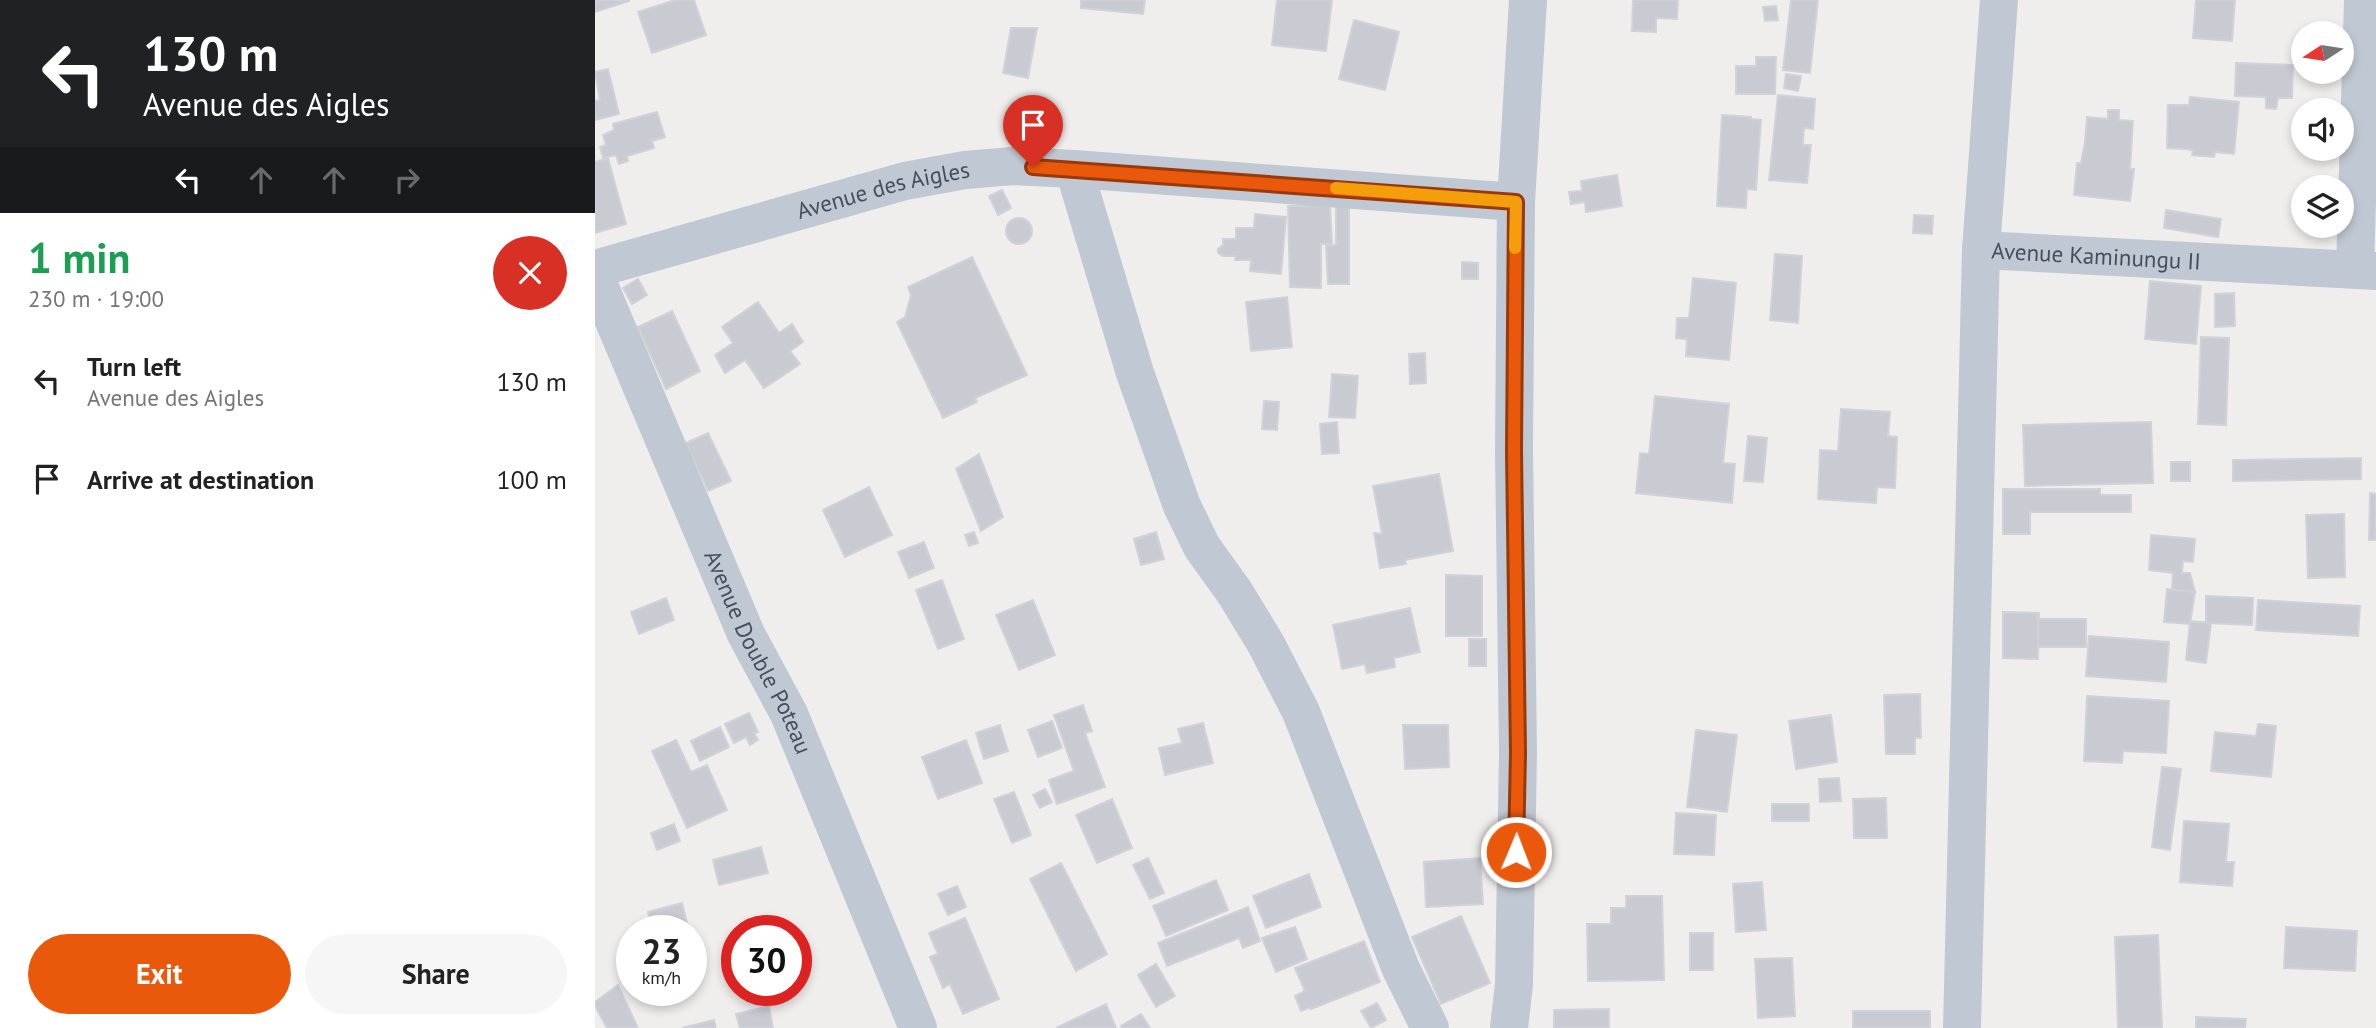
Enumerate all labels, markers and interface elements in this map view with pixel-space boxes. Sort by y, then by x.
text: 130 m [143,21,278,85]
north arrow [2291,21,2354,84]
map controls [2291,21,2354,238]
icon: left [28,28,119,119]
text: Avenue des Aigles [143,83,390,125]
pin [1003,95,1063,167]
button: sound [2291,98,2354,161]
icon: arrive [1014,106,1052,144]
street label: Avenue des Aigles [793,154,972,225]
icon: left [169,161,207,199]
icon: ahead [242,161,280,199]
icon: ahead [315,161,353,199]
icon: right [388,161,426,199]
button: layers [2291,175,2354,238]
text: 1 min [28,230,130,285]
button: close [493,236,567,310]
street label: Avenue Kaminungu II [1991,236,2202,276]
text: 230 m · 19:00 [28,284,164,313]
text: Turn left [87,350,181,383]
icon: left [28,362,66,400]
text: 130 m [496,365,567,398]
text: Avenue des Aigles [87,383,264,412]
icon: arrive [28,460,66,498]
text: Arrive at destination [87,463,314,496]
text: 100 m [496,463,567,496]
street label: Avenue Double Poteau [698,546,819,758]
position arrow [1479,815,1553,889]
speed limit sign: 30 [721,915,812,1006]
text: 23 [642,928,681,974]
button: Exit [28,934,291,1014]
button: Share [305,934,567,1014]
text: km/h [642,966,681,989]

